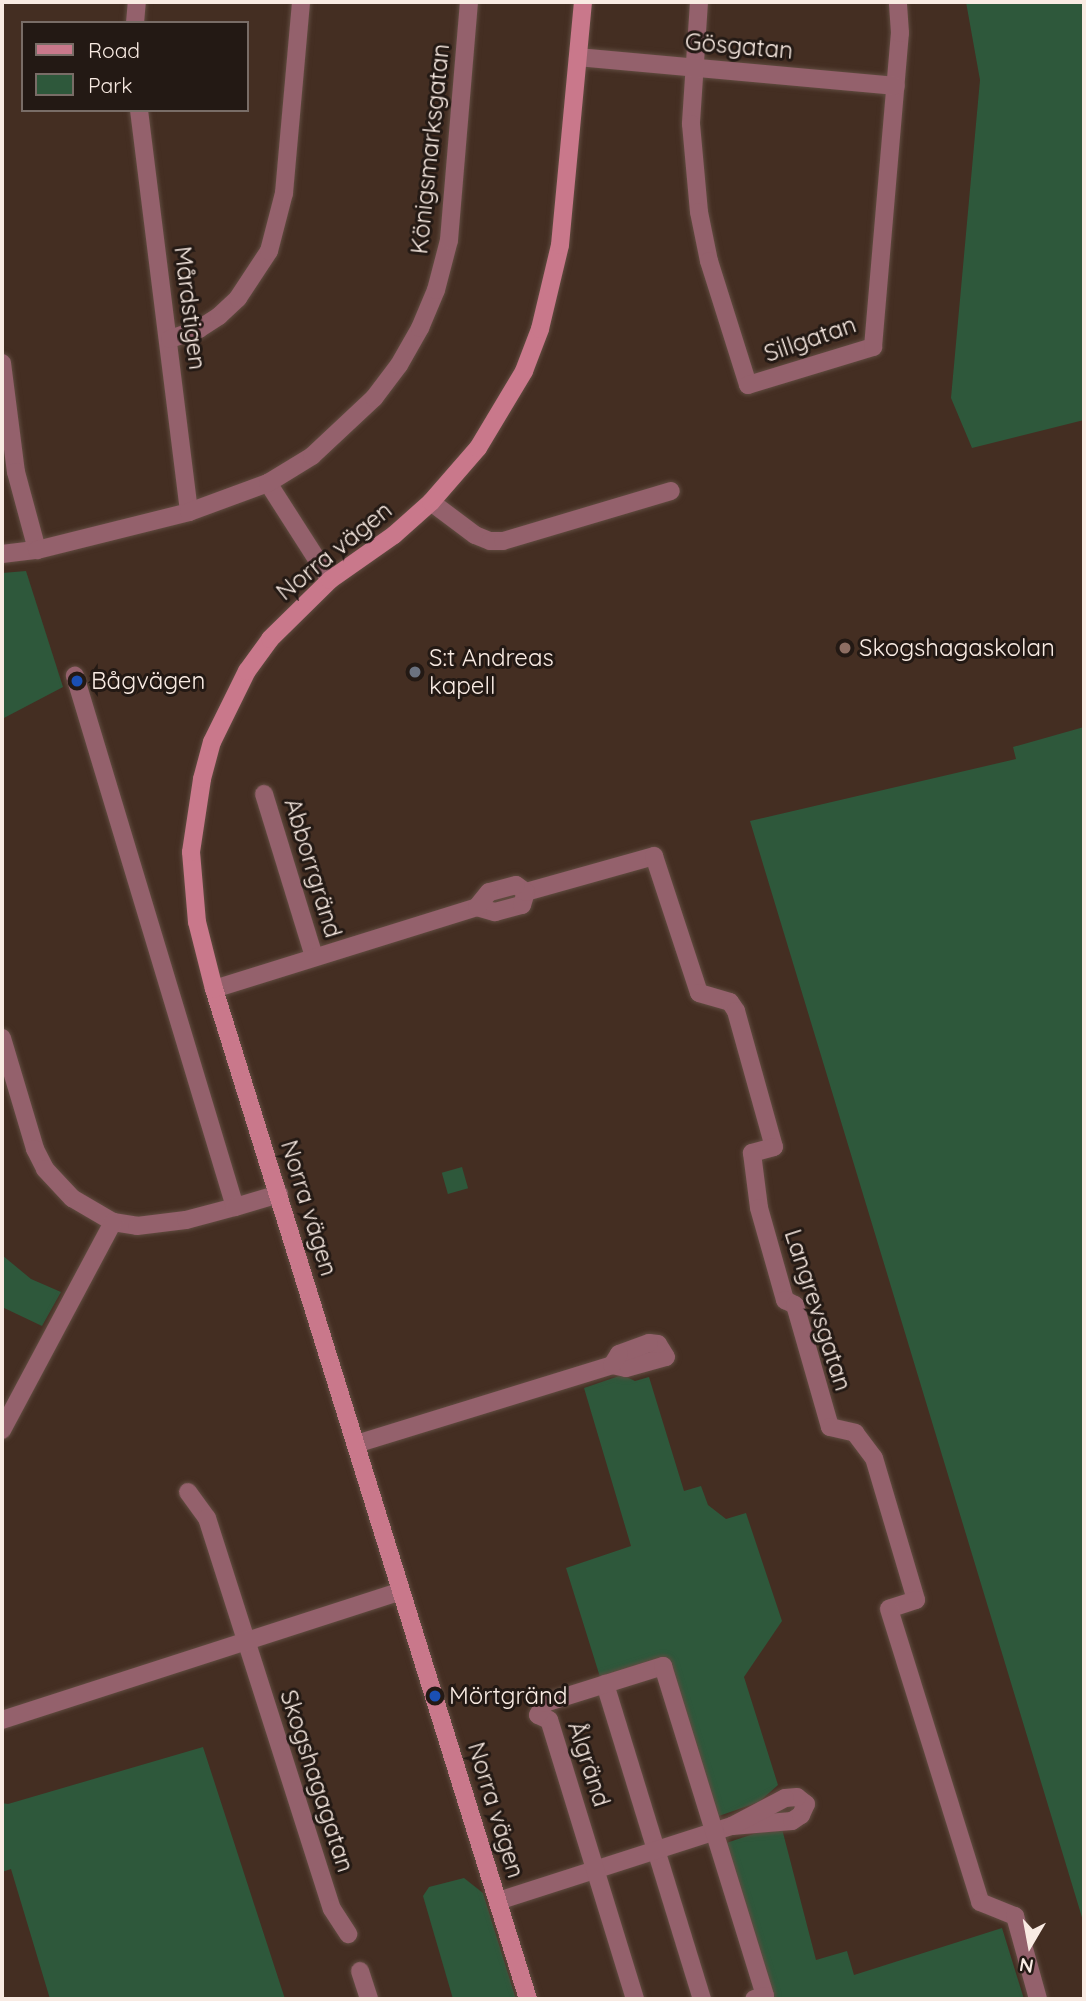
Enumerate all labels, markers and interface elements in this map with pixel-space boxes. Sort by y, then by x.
legend [21,21,248,112]
street label: Gösgatan [684,27,794,65]
text: Road [88,37,140,63]
street label: Königsmarksgatan [405,42,455,256]
text: Park [88,72,132,98]
street label: Mårdstigen [168,245,212,371]
street label: Sillgatan [760,310,860,368]
street label: Norra vägen [270,496,398,606]
place label: Skogshagaskolan [859,634,1055,662]
marker: Skogshagaskolan [837,640,853,656]
place label: S:t Andreas kapell [429,644,554,700]
marker: S:t Andreas kapell [407,664,423,680]
place label: Bågvägen [91,667,205,695]
marker: Bågvägen [69,673,85,689]
street label: Abborrgränd [278,795,348,941]
street label: Norra vägen [275,1137,343,1279]
street label: Langrevsgatan [778,1226,858,1394]
place label: Mörtgränd [449,1682,567,1710]
street label: Skogshagagatan [274,1686,360,1876]
marker: Mörtgränd [427,1688,443,1704]
street label: Ålgränd [562,1718,616,1810]
street label: Norra vägen [462,1739,530,1881]
north arrow [995,1910,1065,1980]
text: N [1017,1953,1035,1979]

